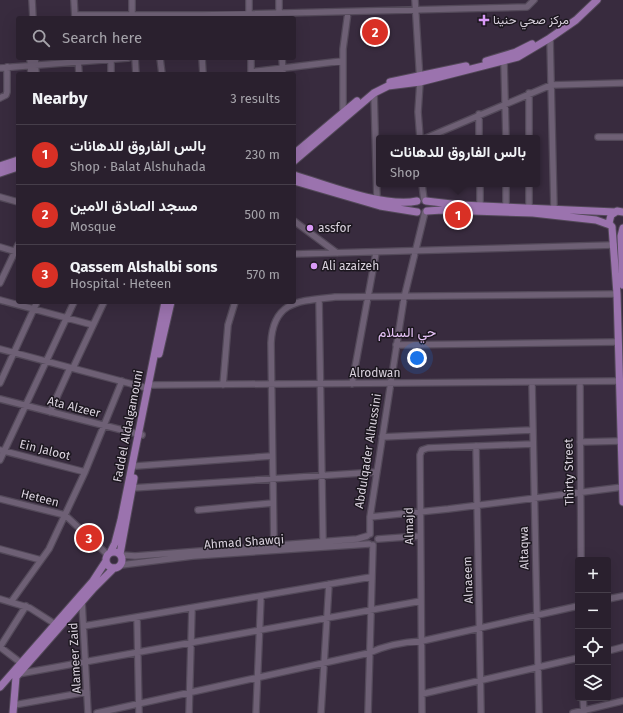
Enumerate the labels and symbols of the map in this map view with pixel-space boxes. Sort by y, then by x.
place label: مركز صحي حنينا [493,13,569,30]
marker: مركز صحي حنينا [478,14,490,26]
pin: 2 [362,17,388,47]
pin: 1 [445,200,471,230]
place label: assfor [318,221,351,235]
marker: assfor [305,223,315,233]
place label: Ali azaizeh [322,259,379,273]
marker: Ali azaizeh [309,261,319,271]
district label: حي السلام [378,324,436,344]
your location [407,348,427,368]
street label: Alrodwan [350,366,400,380]
street label: Faddel Aldalgamouni [110,369,146,483]
street label: Abdulqader Alhussini [352,393,384,509]
street label: Ata Alzeer [46,394,102,420]
street label: Ein Jaloot [18,437,73,463]
street label: Thirty Street [561,438,577,506]
street label: Heteen [19,486,61,510]
street label: Almajd [402,507,416,545]
pin: 3 [76,523,102,553]
street label: Altaqwa [517,526,531,570]
street label: Ahmad Shawqi [203,532,285,552]
street label: Alnaeem [460,556,476,604]
street label: Alameer Zaid [66,622,84,694]

